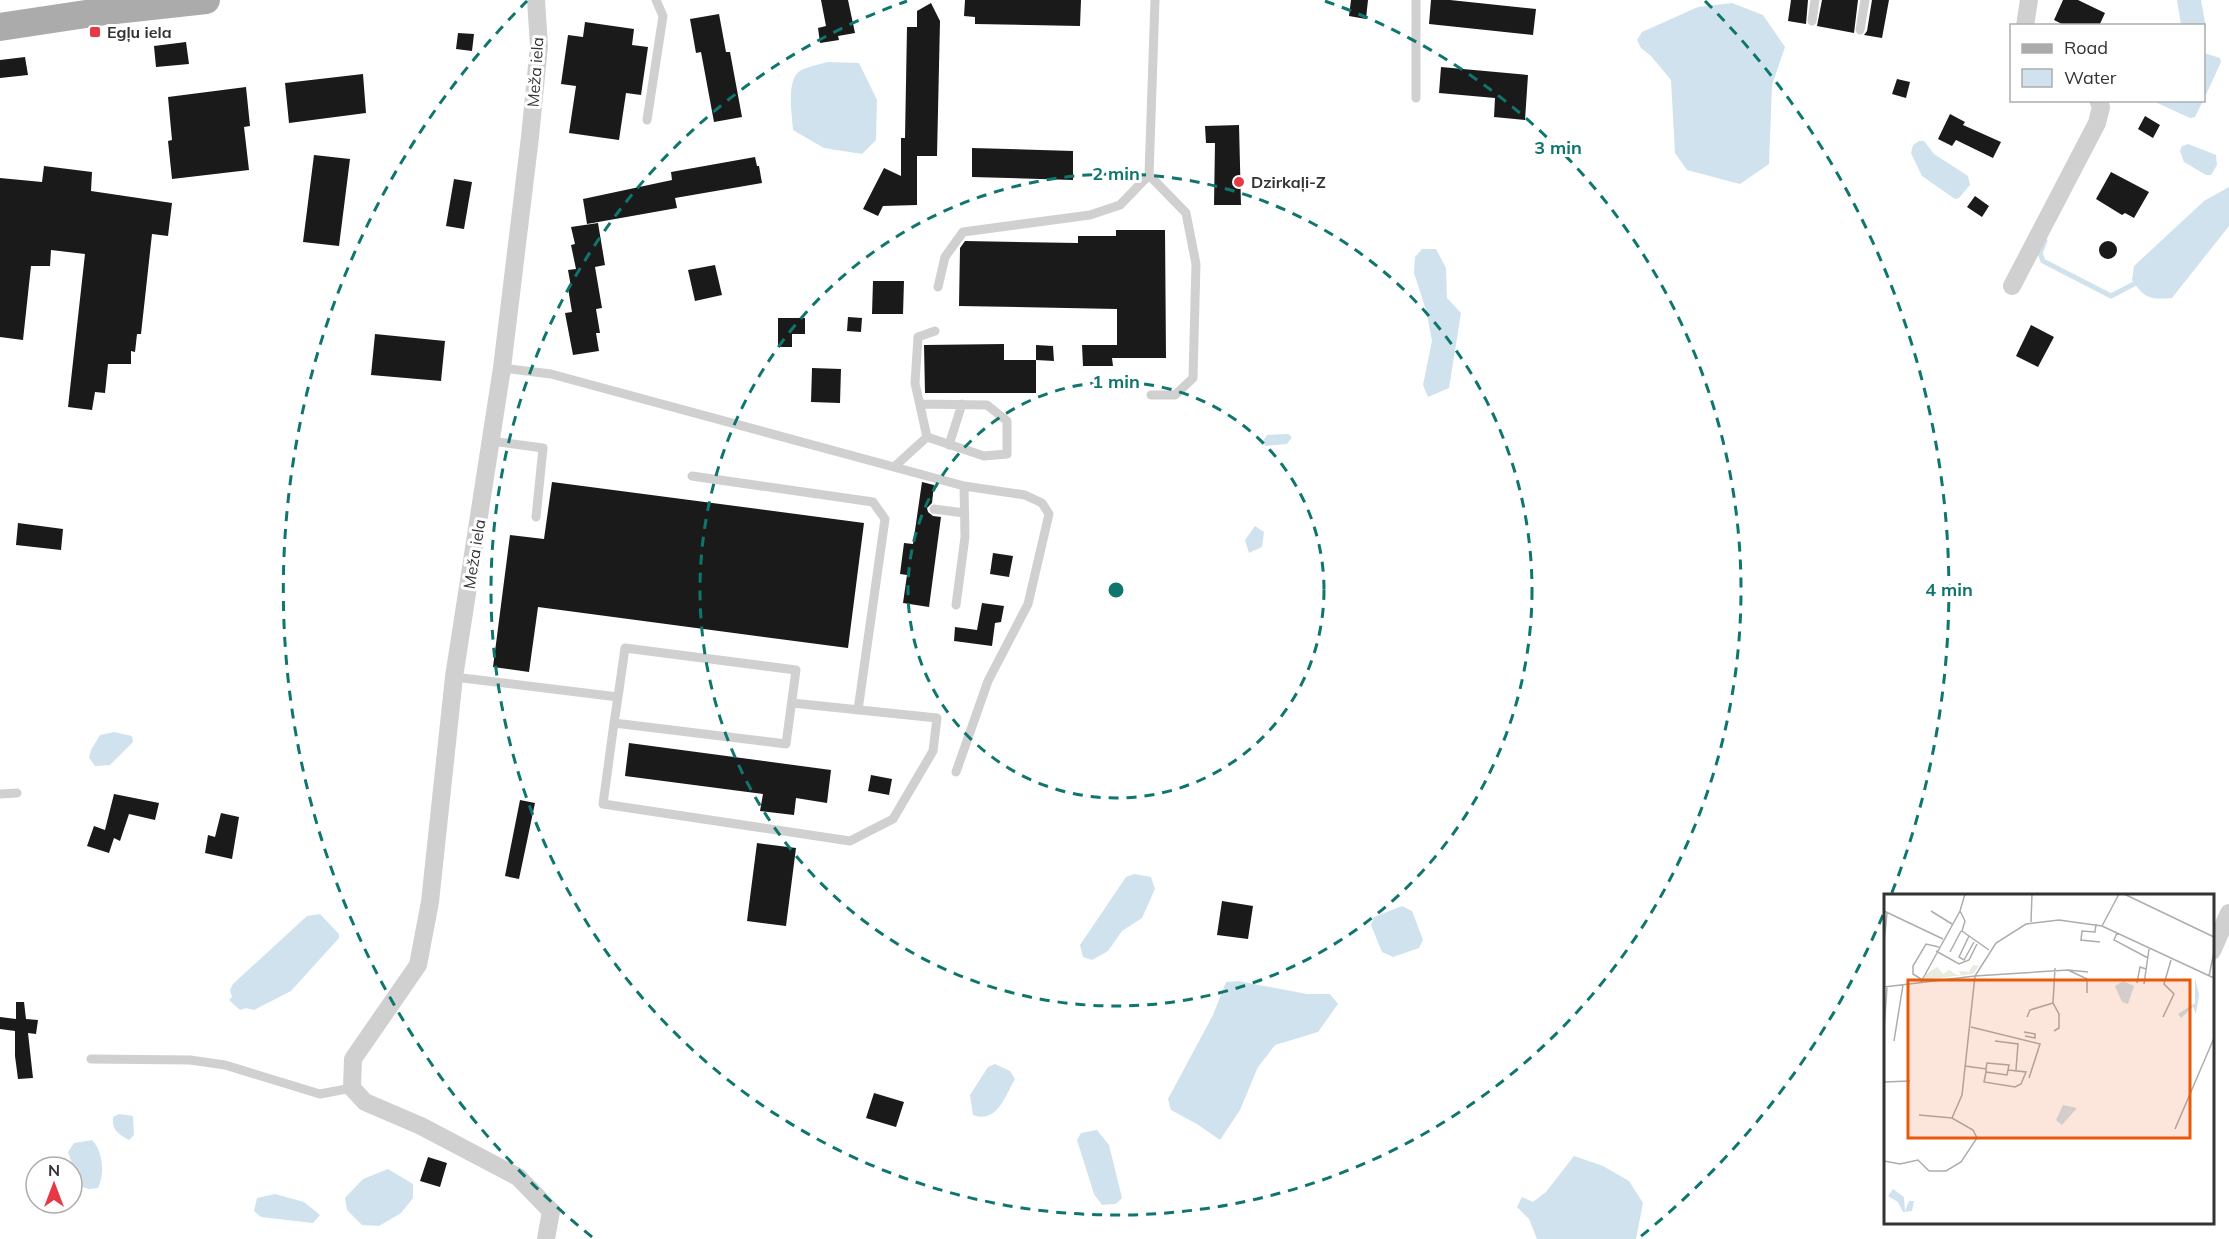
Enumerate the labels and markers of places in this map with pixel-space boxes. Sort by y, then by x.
place label: Egļu iela [107,22,172,43]
marker: Egļu iela [88,25,102,39]
place label: Dzirkaļi-Z [1251,172,1326,193]
marker: Dzirkaļi-Z [1232,175,1246,189]
centre of rings [1106,580,1126,600]

